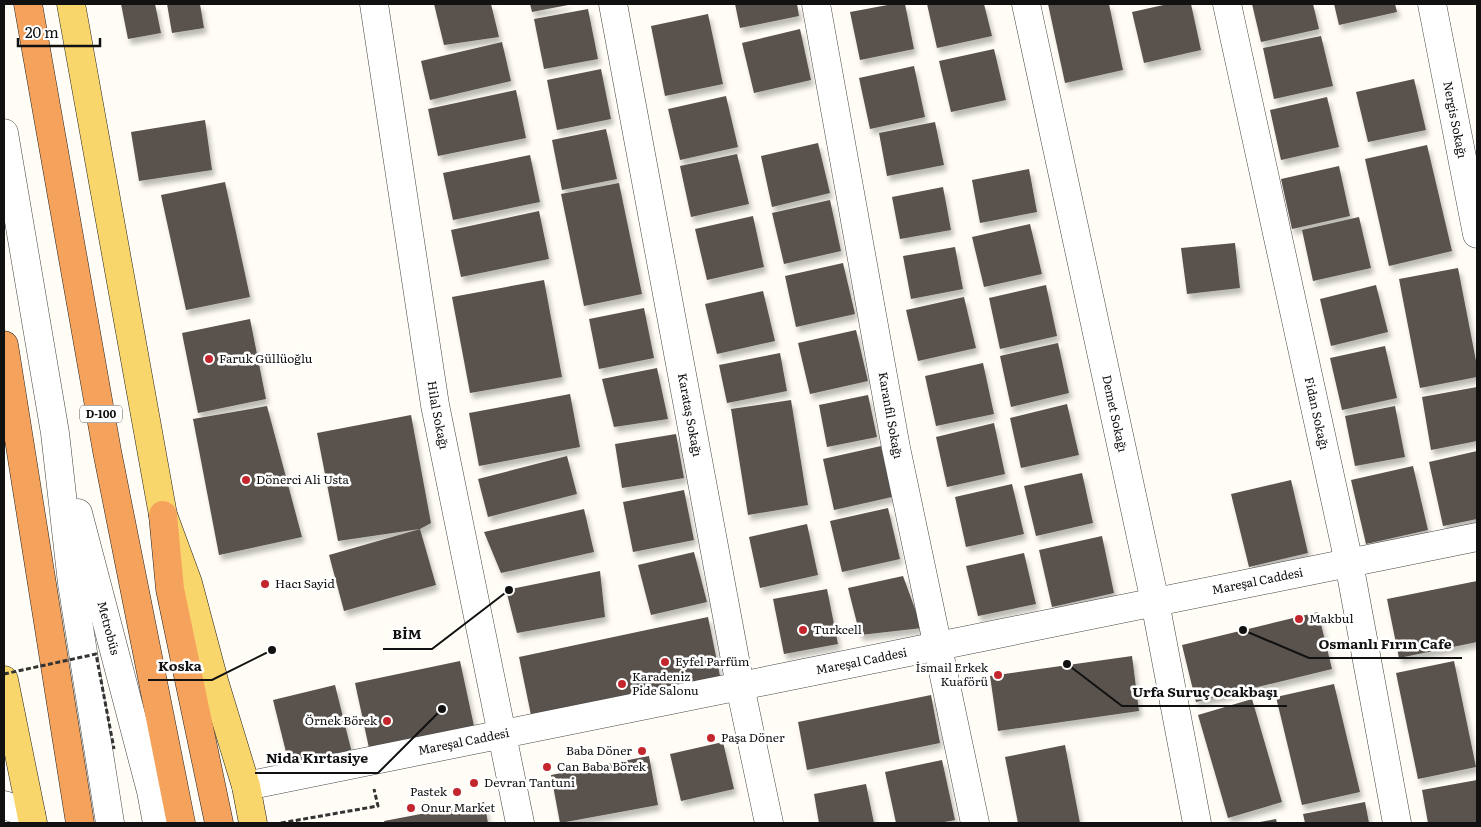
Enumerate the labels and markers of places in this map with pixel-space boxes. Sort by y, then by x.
place label: Faruk Güllüoğlu [219,349,313,367]
marker: Faruk Güllüoğlu [203,353,215,365]
place label: Dönerci Ali Usta [256,470,350,488]
marker: Dönerci Ali Usta [240,474,252,486]
place label: Hacı Sayid [275,574,336,592]
marker: Hacı Sayid [259,578,271,590]
place label: Makbul [1309,609,1353,627]
marker: Makbul [1293,613,1305,625]
callout: BİM [383,620,432,649]
place label: Turkcell [813,620,862,638]
marker: Turkcell [797,624,809,636]
callout: Osmanlı Fırın Cafe [1309,629,1462,658]
callout: Koska [148,651,212,680]
place label: Eyfel Parfüm [675,652,750,670]
marker: Eyfel Parfüm [659,656,671,668]
place label: İsmail Erkek Kuaförü [916,658,989,690]
place label: Karadeniz Pide Salonu [632,667,699,699]
marker: İsmail Erkek Kuaförü [992,669,1004,681]
callout: Urfa Suruç Ocakbaşı [1122,677,1287,706]
marker: Karadeniz Pide Salonu [616,678,628,690]
place label: Örnek Börek [305,711,378,729]
marker: Örnek Börek [381,715,393,727]
place label: Paşa Döner [721,728,785,746]
marker: Paşa Döner [705,732,717,744]
place label: Baba Döner [566,741,632,759]
callout: Nida Kırtasiye [255,744,378,773]
marker: Baba Döner [636,745,648,757]
place label: Can Baba Börek [557,757,647,775]
marker: Can Baba Börek [541,761,553,773]
place label: Devran Tantuni [484,773,575,791]
marker: Devran Tantuni [468,777,480,789]
place label: Pastek [410,782,448,800]
marker: Pastek [451,786,463,798]
place label: Onur Market [421,798,495,816]
marker: Onur Market [405,802,417,814]

